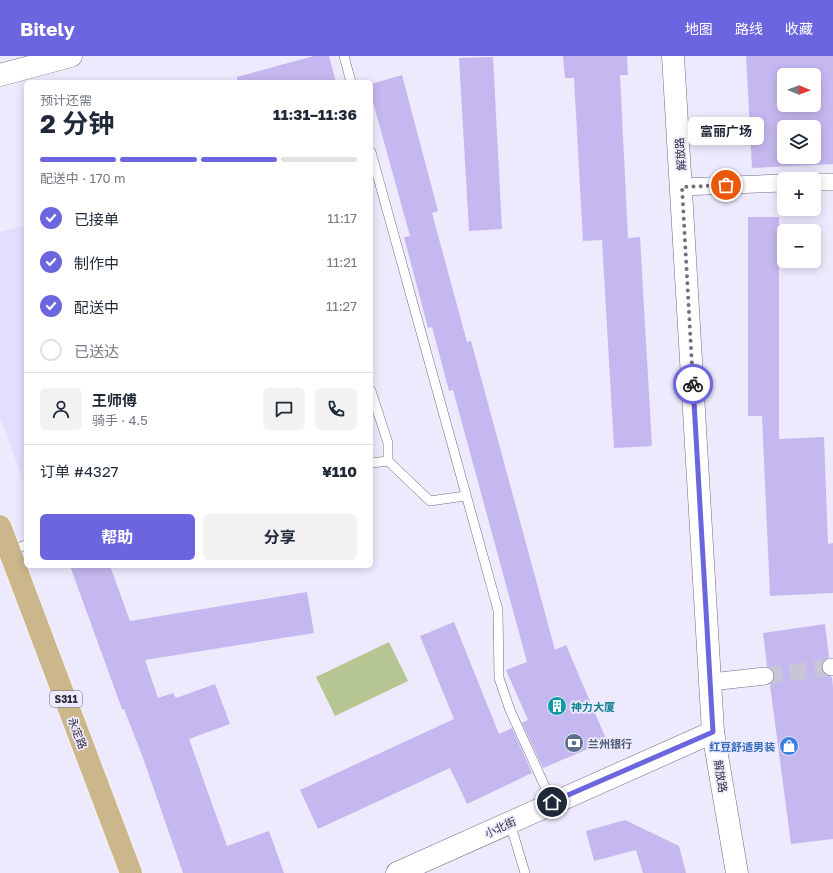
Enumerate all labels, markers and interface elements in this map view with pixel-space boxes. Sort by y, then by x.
text: Bitely [20,17,75,40]
text: 地图 [685,20,713,37]
text: 路线 [735,20,763,37]
text: 收藏 [785,20,813,37]
north arrow [777,68,821,112]
map controls [777,68,821,268]
text: 预计还需 [40,92,92,108]
text: 11:31–11:36 [273,105,357,123]
text: 2 分钟 [40,108,114,139]
callout: 富丽广场 [688,117,764,145]
button: layers [777,120,821,164]
text: 富丽广场 [700,123,752,139]
street label: 解放路 [672,137,688,171]
pin [709,168,743,202]
text: 配送中 · 170 m [40,170,125,186]
button: + [777,172,821,216]
icon: bag [715,174,737,196]
icon: check [40,207,62,229]
text: 已接单 [74,210,119,228]
text: 11:17 [327,210,357,226]
button: − [777,224,821,268]
icon: check [40,251,62,273]
text: 制作中 [74,254,119,272]
text: 11:21 [327,254,357,270]
icon: check [40,295,62,317]
text: 配送中 [74,298,119,316]
text: 11:27 [326,298,357,314]
text: 已送达 [74,342,119,360]
courier [673,364,713,404]
icon: bike [682,373,704,395]
button: person [40,388,82,430]
button: chat [263,388,305,430]
button: phone [315,388,357,430]
text: 王师傅 [92,391,137,409]
text: 骑手 · 4.5 [92,412,148,428]
text: 订单 #4327 [40,462,119,480]
text: ¥110 [322,462,357,480]
button: 帮助 [40,514,195,560]
button: 分享 [203,514,357,560]
road number: S311 [50,691,82,707]
building icon: 神力大厦 [546,695,568,717]
place label: 神力大厦 [571,700,615,713]
street label: 永定路 [66,715,90,751]
bank icon: 兰州银行 [563,732,585,754]
shop icon: 红豆舒适男装 [778,735,800,757]
place label: 兰州银行 [588,737,632,750]
place label: 红豆舒适男装 [709,740,775,753]
street label: 解放路 [712,759,730,793]
pin [535,785,569,819]
icon: home [541,791,563,813]
street label: 小北街 [482,814,518,840]

